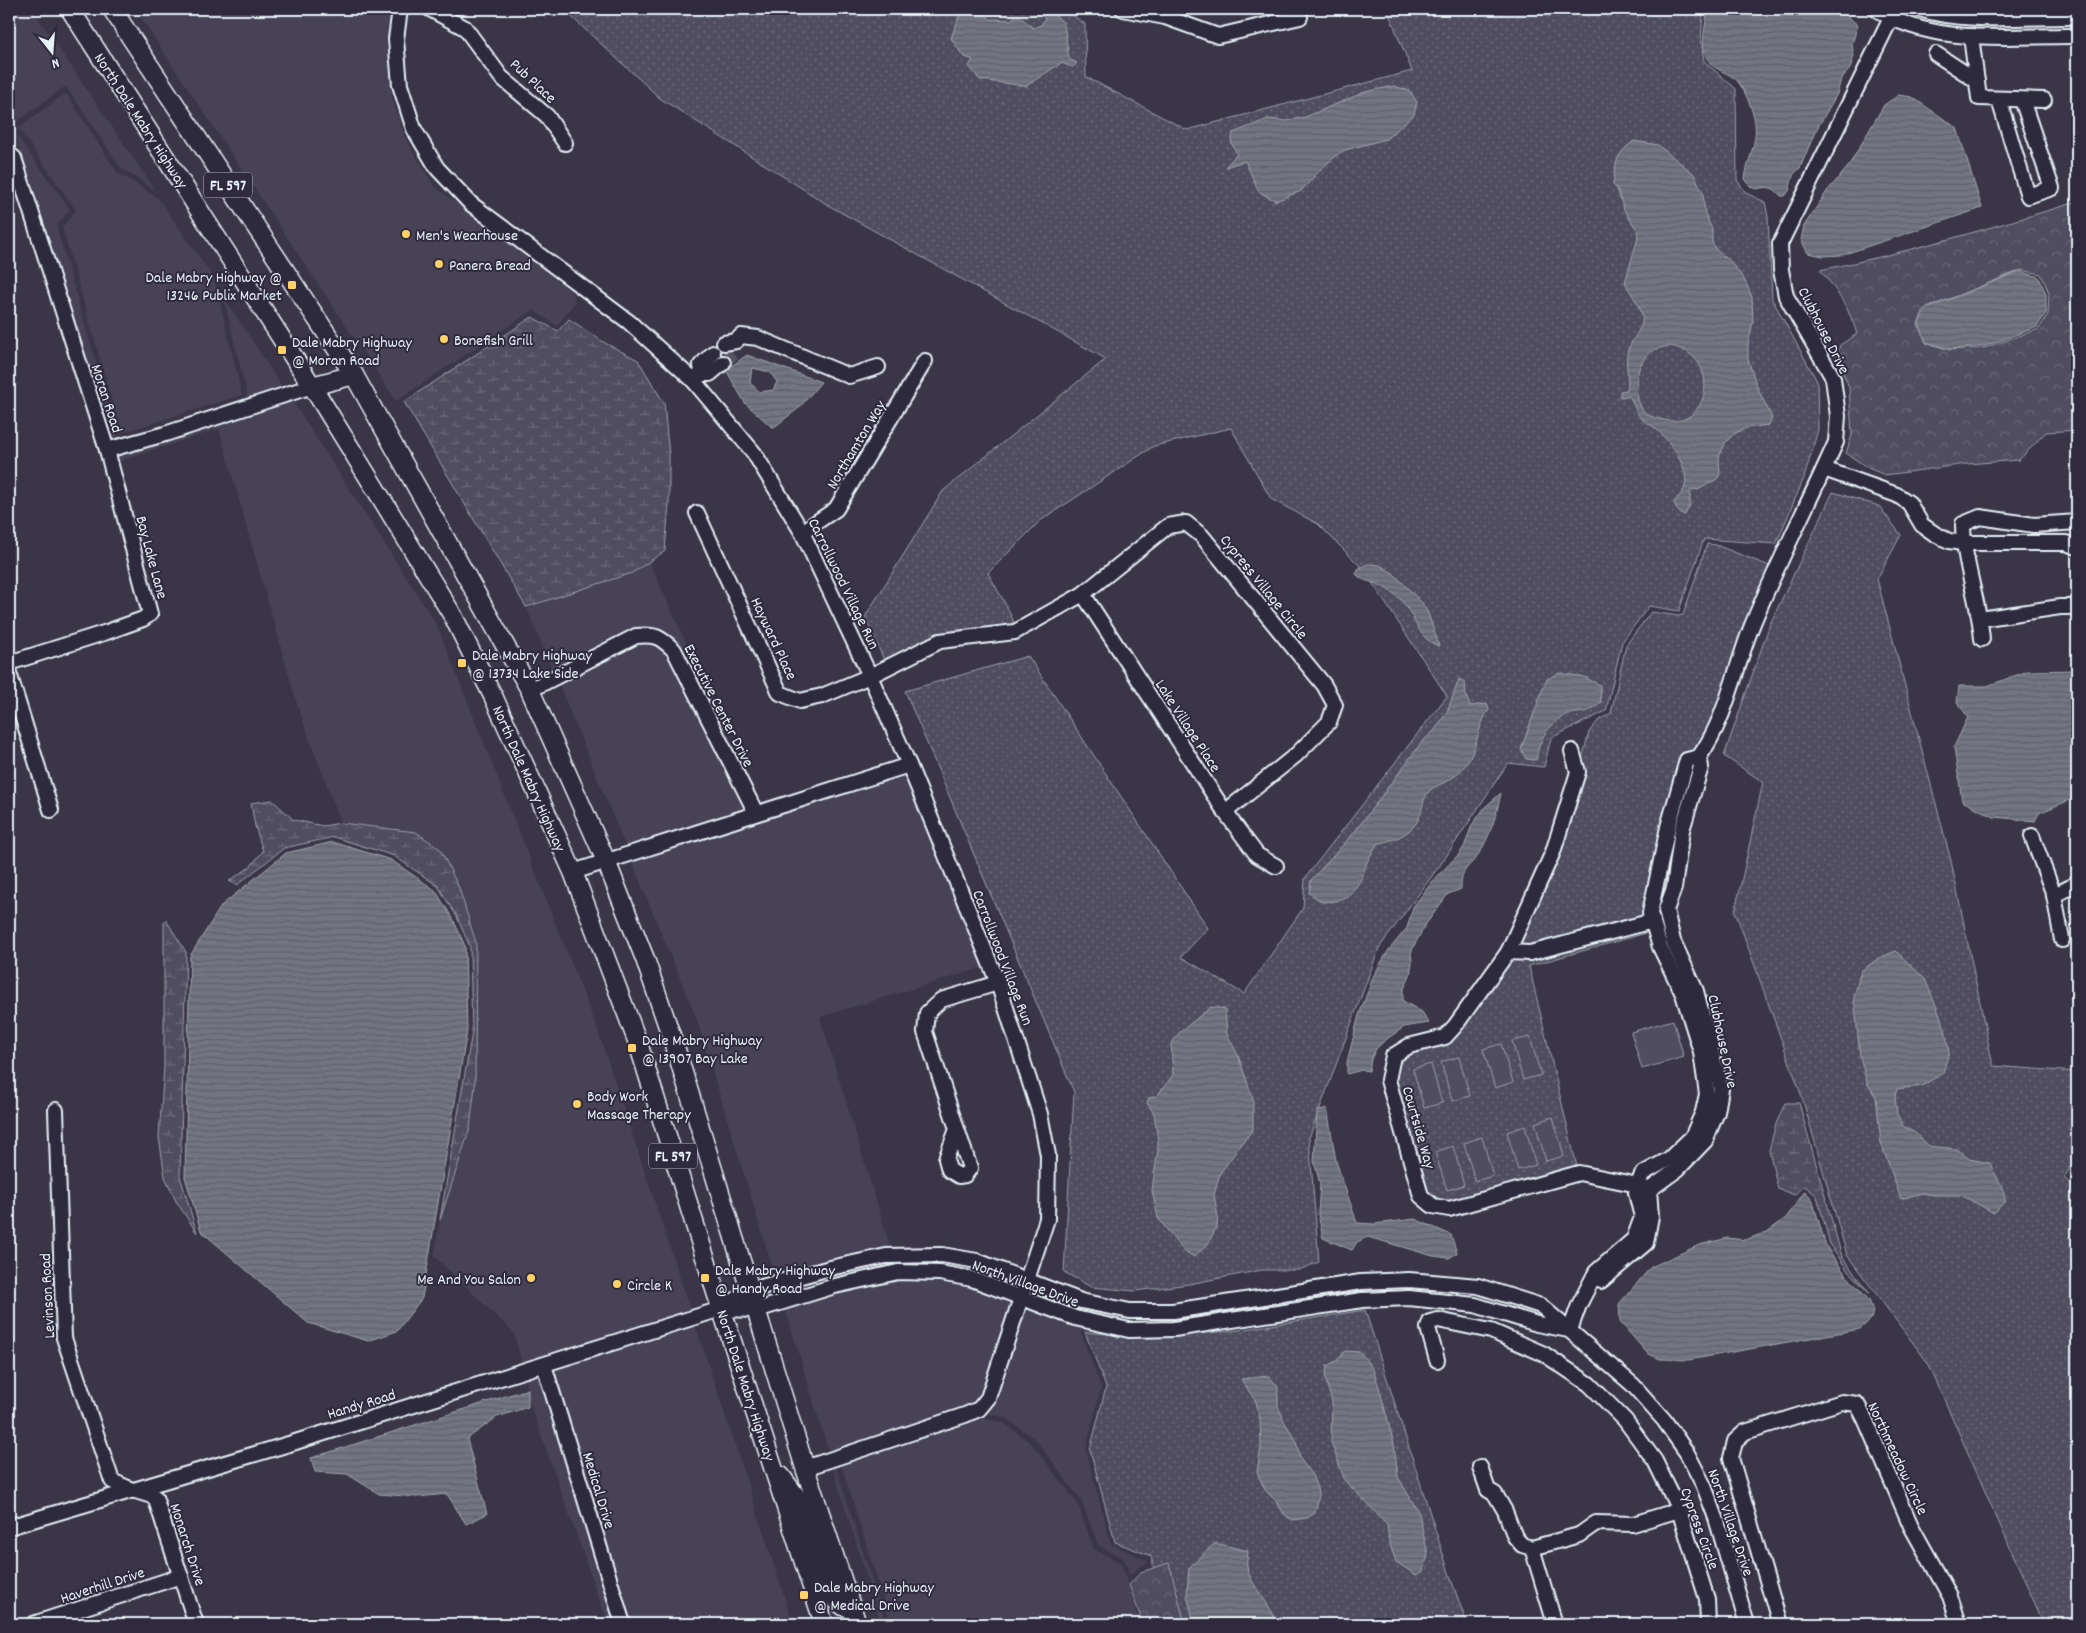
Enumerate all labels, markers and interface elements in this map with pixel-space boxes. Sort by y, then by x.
north arrow [28,28,78,78]
street label: North Dale Mabry Highway [87,49,193,194]
text: N [49,52,61,73]
street label: Pub Place [504,54,561,110]
road number: FL 597 [204,172,252,198]
place label: Men's Wearhouse [416,225,518,248]
marker: Men's Wearhouse [400,228,412,240]
place label: Panera Bread [449,255,531,278]
marker: Panera Bread [433,258,445,270]
place label: Dale Mabry Highway @ 13246 Publix Market [146,267,282,308]
marker: Dale Mabry Highway @ 13246 Publix Market [286,279,298,291]
street label: Clubhouse Drive [1791,284,1855,379]
place label: Bonefish Grill [454,330,533,353]
place label: Dale Mabry Highway @ Moran Road [292,332,412,373]
marker: Bonefish Grill [438,333,450,345]
marker: Dale Mabry Highway @ Moran Road [276,344,288,356]
street label: Moran Road [84,361,128,436]
street label: Northamton Way [822,396,893,494]
street label: Bay Lake Lane [128,514,173,602]
street label: Carrollwood Village Run [801,515,884,654]
street label: Cypress Village Circle [1213,530,1313,645]
street label: Hayward Place [743,594,802,684]
street label: Executive Center Drive [677,641,759,772]
place label: Dale Mabry Highway @ 13734 Lake Side [472,645,592,686]
marker: Dale Mabry Highway @ 13734 Lake Side [456,657,468,669]
street label: Lake Village Place [1148,675,1226,777]
street label: North Dale Mabry Highway [485,702,571,856]
street label: Carrollwood Village Run [965,887,1038,1029]
street label: Clubhouse Drive [1700,993,1743,1090]
place label: Dale Mabry Highway @ 13907 Bay Lake [642,1030,762,1071]
marker: Dale Mabry Highway @ 13907 Bay Lake [626,1042,638,1054]
street label: Courtside Way [1395,1084,1440,1172]
place label: Body Work Massage Therapy [587,1086,691,1127]
marker: Body Work Massage Therapy [571,1098,583,1110]
road number: FL 597 [649,1144,697,1168]
street label: Levinson Road [35,1253,62,1339]
street label: North Village Drive [969,1254,1082,1314]
place label: Dale Mabry Highway @ Handy Road [715,1260,835,1301]
place label: Me And You Salon [417,1269,521,1292]
marker: Me And You Salon [525,1272,537,1284]
marker: Dale Mabry Highway @ Handy Road [699,1272,711,1284]
place label: Circle K [627,1275,672,1298]
marker: Circle K [611,1278,623,1290]
street label: North Dale Mabry Highway [709,1307,780,1465]
street label: Handy Road [325,1384,399,1427]
street label: Northmeadow Circle [1860,1399,1933,1519]
street label: Medical Drive [575,1450,620,1532]
street label: North Village Drive [1701,1466,1759,1580]
street label: Cypress Circle [1673,1485,1724,1573]
street label: Monarch Drive [162,1501,211,1589]
street label: Haverhill Drive [58,1562,148,1611]
place label: Dale Mabry Highway @ Medical Drive [814,1577,934,1618]
marker: Dale Mabry Highway @ Medical Drive [798,1589,810,1601]

